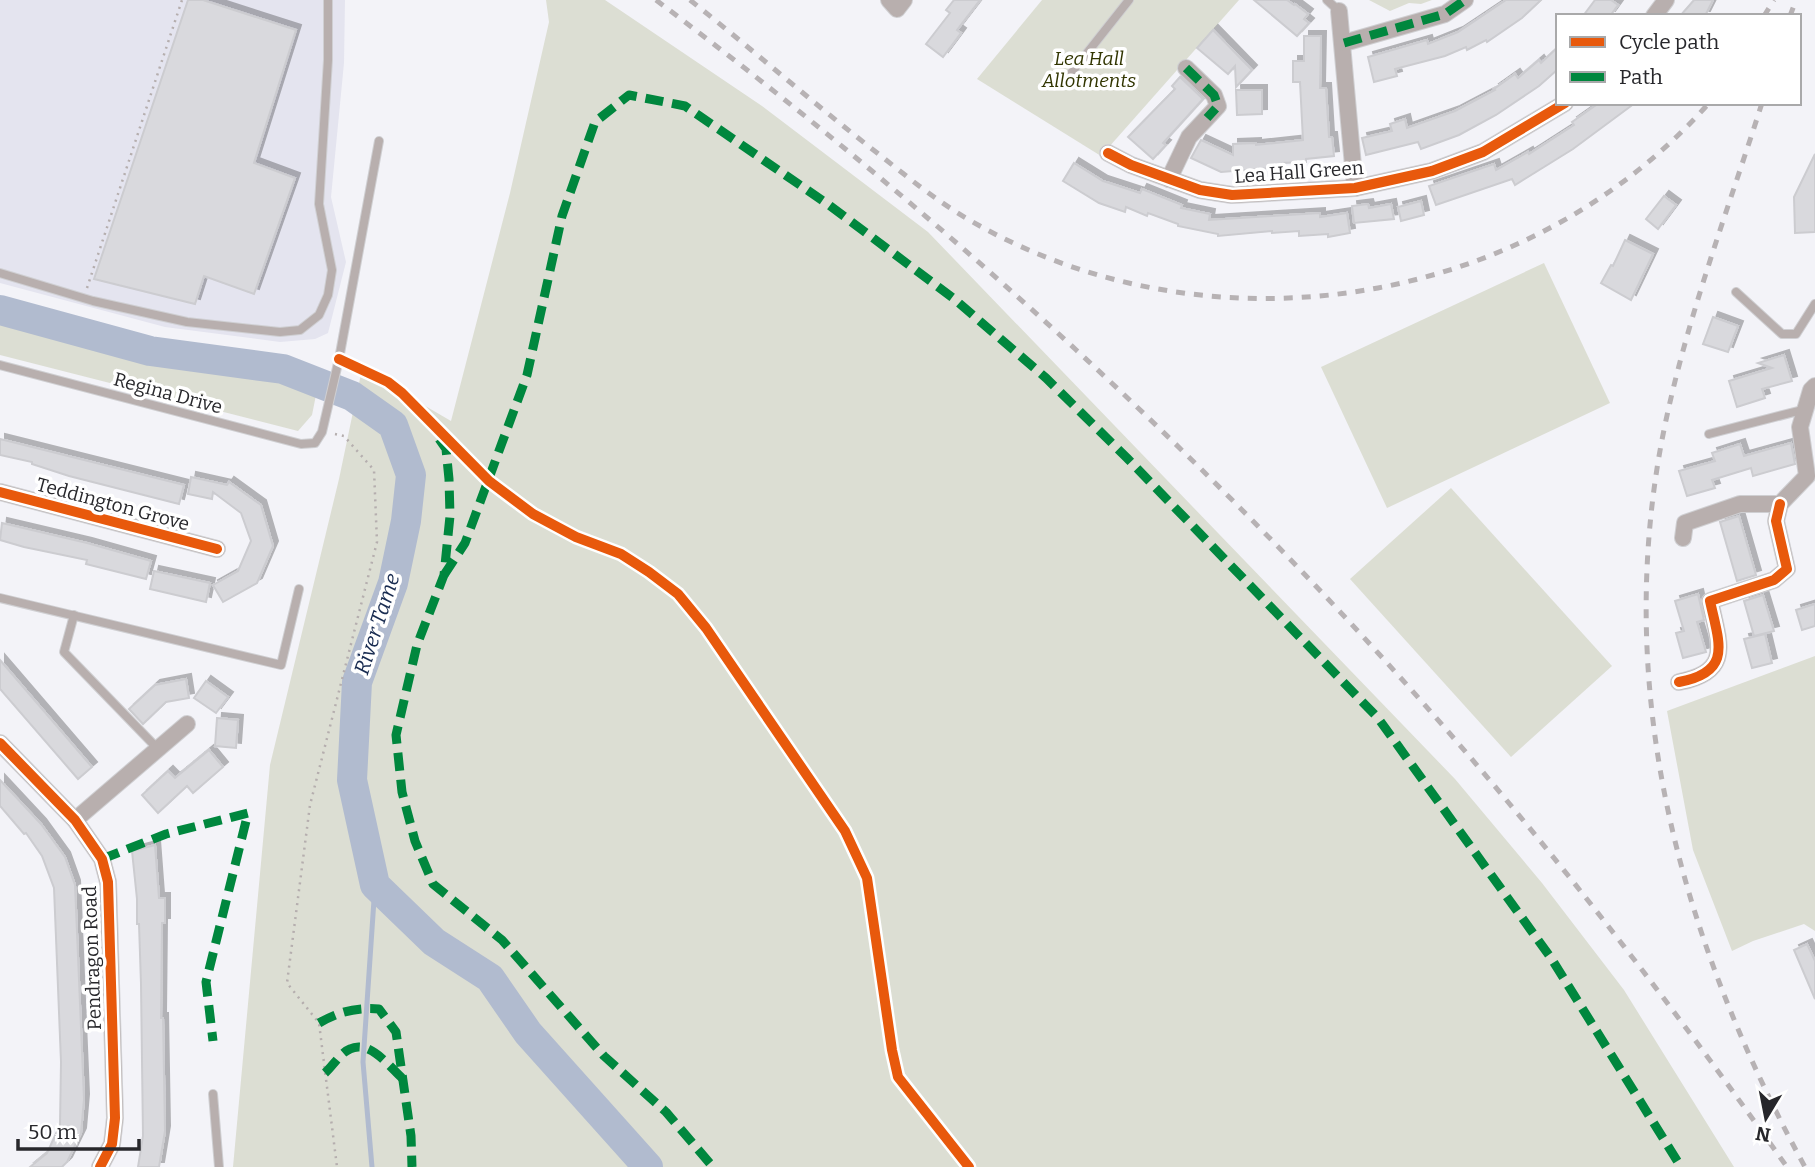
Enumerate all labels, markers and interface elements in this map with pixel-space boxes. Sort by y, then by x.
legend [1556,14,1801,105]
text: Cycle path [1619,29,1719,55]
park label: Lea Hall Allotments [1041,47,1136,92]
text: Path [1619,64,1663,90]
street label: Lea Hall Green [1234,156,1364,188]
street label: Regina Drive [111,367,225,419]
street label: Teddington Grove [34,473,192,535]
water label: River Tame [348,570,406,678]
street label: Pendragon Road [78,885,106,1031]
north arrow [1731,1083,1801,1153]
scale bar [18,1108,138,1152]
text: 50 m [28,1119,77,1145]
text: N [1754,1122,1772,1147]

